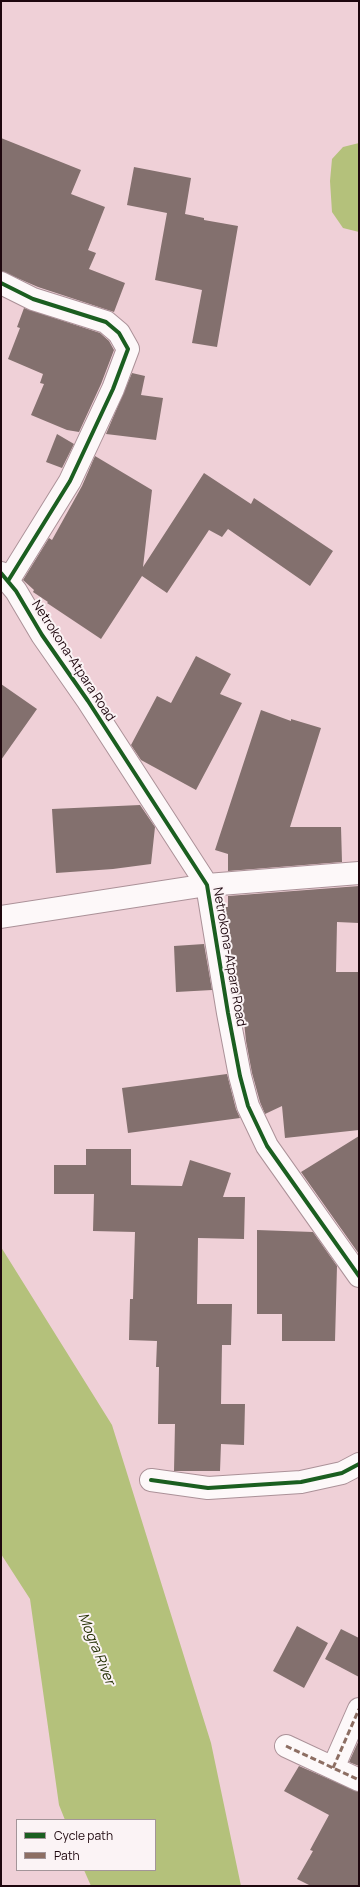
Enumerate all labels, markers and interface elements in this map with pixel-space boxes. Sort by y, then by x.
street label: Netrokona-Atpara Road [28,598,118,724]
street label: Netrokona-Atpara Road [209,886,249,1028]
water label: Mogra River [74,1611,118,1687]
legend [16,1819,156,1871]
text: Cycle path [54,1827,113,1844]
text: Path [54,1847,80,1864]

